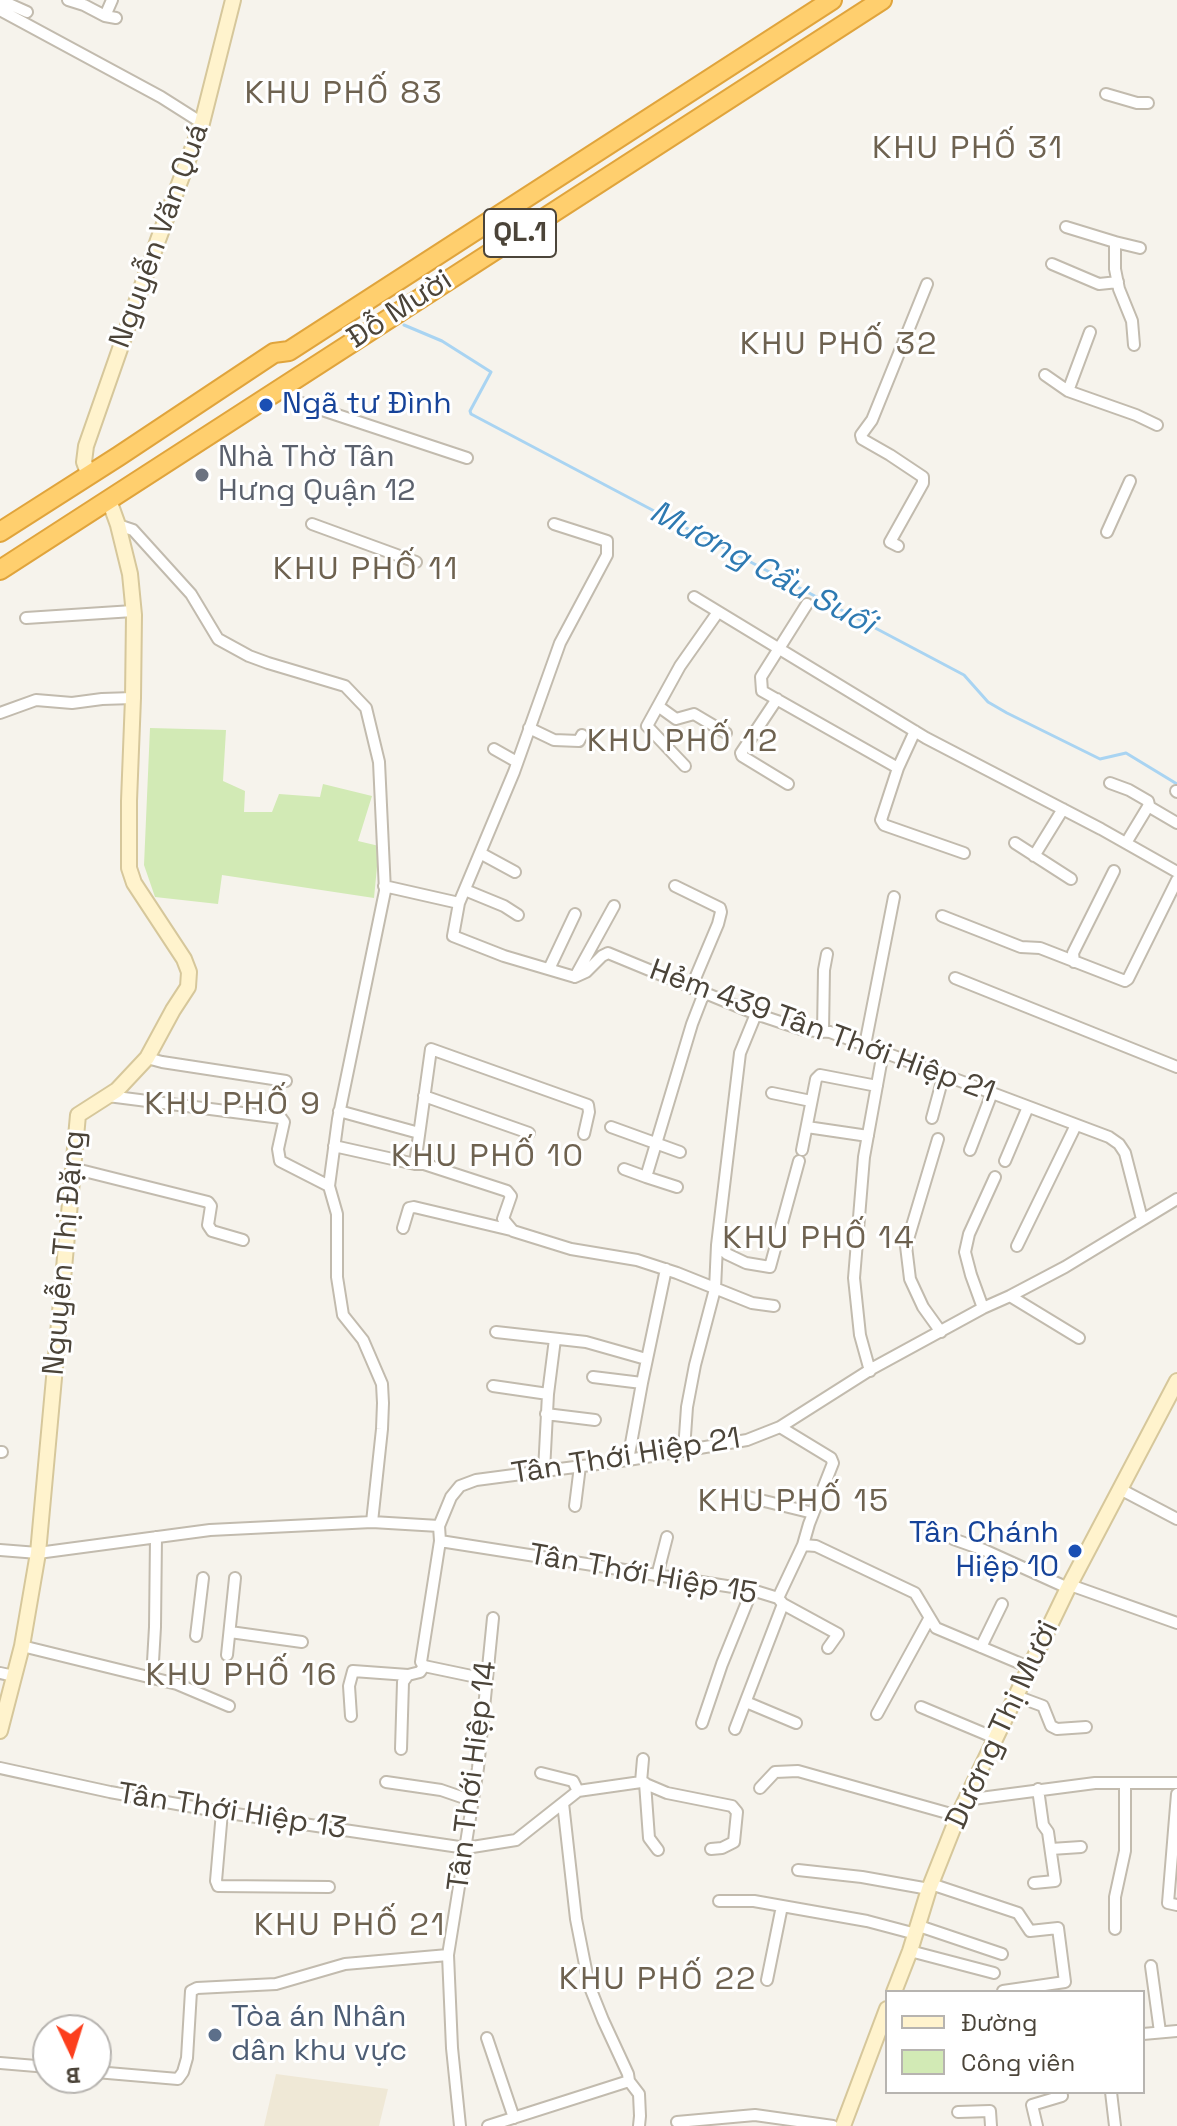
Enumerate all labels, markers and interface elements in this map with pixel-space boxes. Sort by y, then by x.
district label: KHU PHỐ 83 [244,75,444,113]
street label: Nguyễn Văn Quá [103,119,217,353]
district label: KHU PHỐ 31 [872,130,1064,168]
road number: QL.1 [484,209,556,257]
street label: Đỗ Mười [341,263,459,357]
district label: KHU PHỐ 32 [740,326,938,364]
place label: Ngã tư Đình [282,387,452,423]
marker: Ngã tư Đình [257,396,275,414]
place label: Nhà Thờ Tân Hưng Quận 12 [218,440,415,510]
marker: Nhà Thờ Tân Hưng Quận 12 [193,466,211,484]
water label: Mương Cầu Suối [643,493,881,645]
district label: KHU PHỐ 11 [273,551,459,589]
district label: KHU PHỐ 12 [587,723,779,761]
street label: Hẻm 439 Tân Thới Hiệp 21 [644,953,1000,1111]
district label: KHU PHỐ 9 [144,1086,322,1124]
street label: Nguyễn Thị Đặng [36,1129,94,1377]
district label: KHU PHỐ 10 [391,1138,585,1176]
district label: KHU PHỐ 14 [722,1220,916,1258]
street label: Tân Thới Hiệp 21 [509,1421,743,1493]
district label: KHU PHỐ 15 [698,1483,890,1521]
place label: Tân Chánh Hiệp 10 [909,1516,1059,1586]
street label: Tân Thới Hiệp 15 [526,1537,760,1613]
marker: Tân Chánh Hiệp 10 [1066,1542,1084,1560]
street label: Dương Thị Mười [939,1615,1067,1835]
district label: KHU PHỐ 16 [146,1657,338,1695]
street label: Tân Thới Hiệp 14 [441,1659,505,1893]
street label: Tân Thới Hiệp 13 [115,1776,349,1848]
district label: KHU PHỐ 21 [254,1907,446,1945]
district label: KHU PHỐ 22 [559,1961,757,1999]
legend [885,1990,1145,2094]
place label: Tòa án Nhân dân khu vực [231,2000,407,2070]
text: Đường [961,2007,1037,2038]
north arrow [32,2014,112,2094]
marker: Tòa án Nhân dân khu vực [206,2026,224,2044]
text: Công viên [961,2047,1075,2078]
text: B [65,2061,82,2090]

